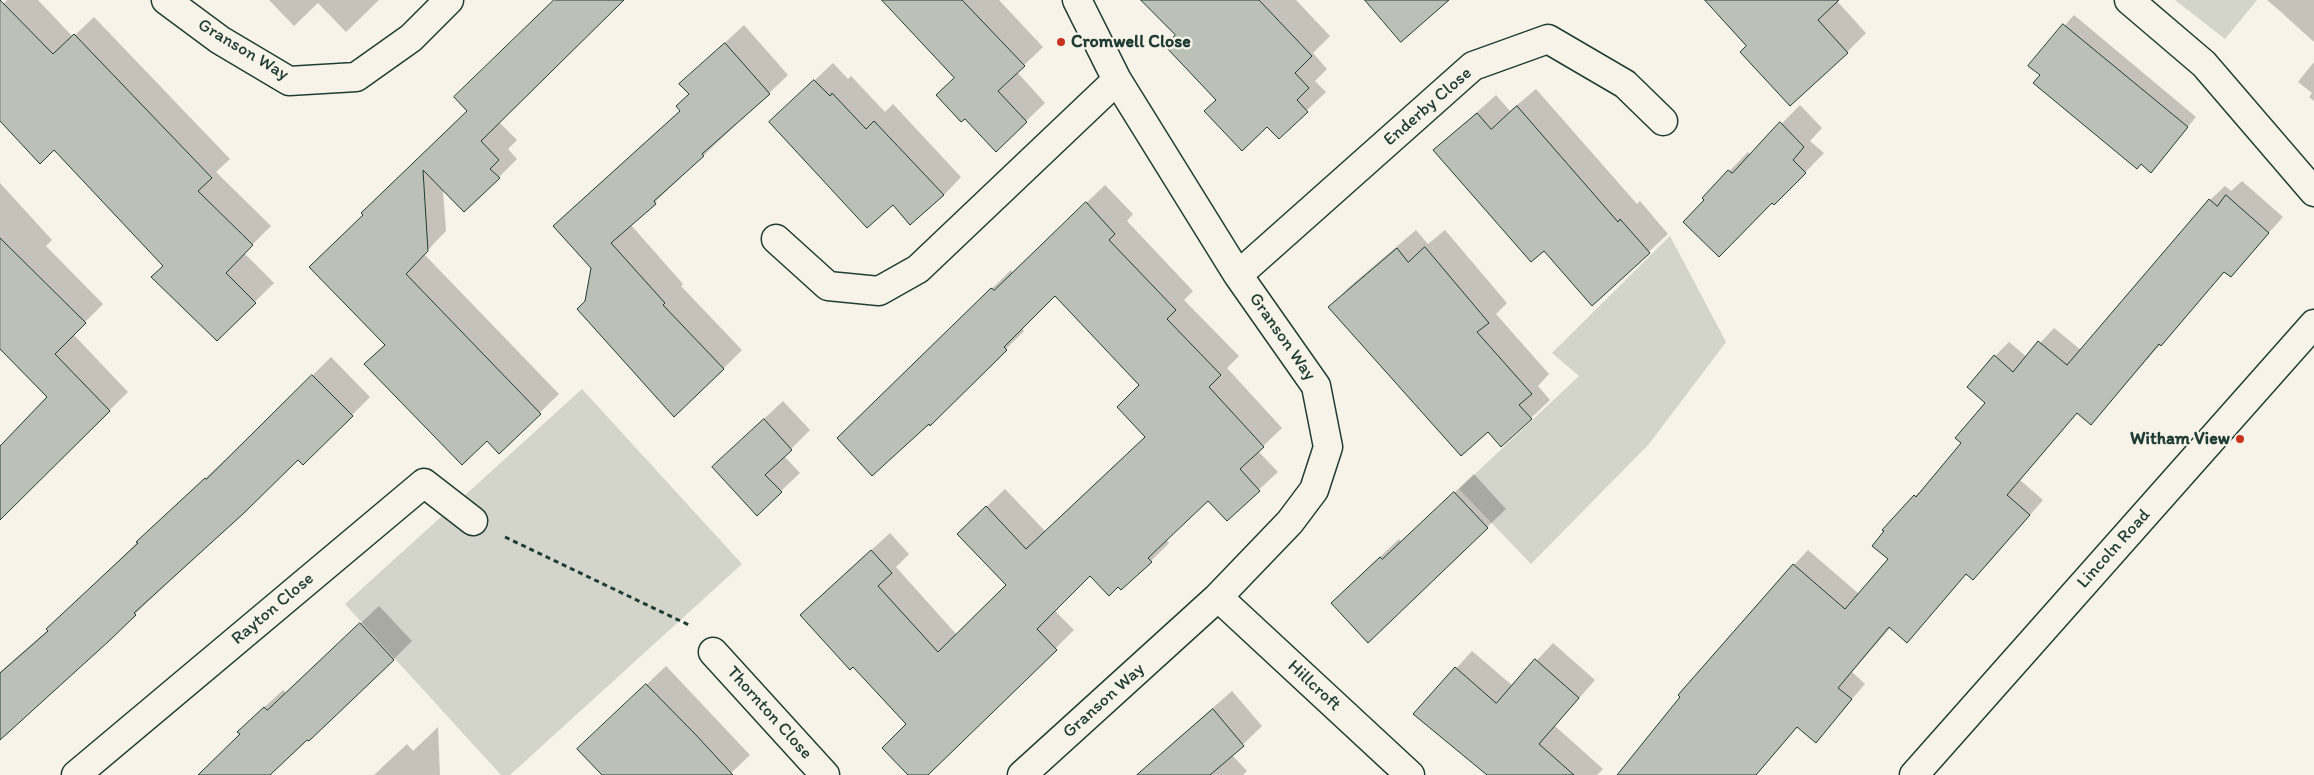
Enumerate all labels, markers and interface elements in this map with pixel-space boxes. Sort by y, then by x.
street label: Granson Way [194,14,292,86]
place label: Cromwell Close [1071,31,1191,53]
marker: Cromwell Close [1055,36,1067,48]
street label: Enderby Close [1380,63,1476,151]
street label: Granson Way [1244,289,1320,385]
place label: Witham View [2130,428,2230,450]
marker: Witham View [2234,433,2246,445]
street label: Lincoln Road [2073,505,2155,593]
street label: Rayton Close [227,568,319,650]
street label: Hillcroft [1283,656,1345,716]
street label: Granson Way [1059,659,1149,743]
street label: Thornton Close [721,662,817,764]

